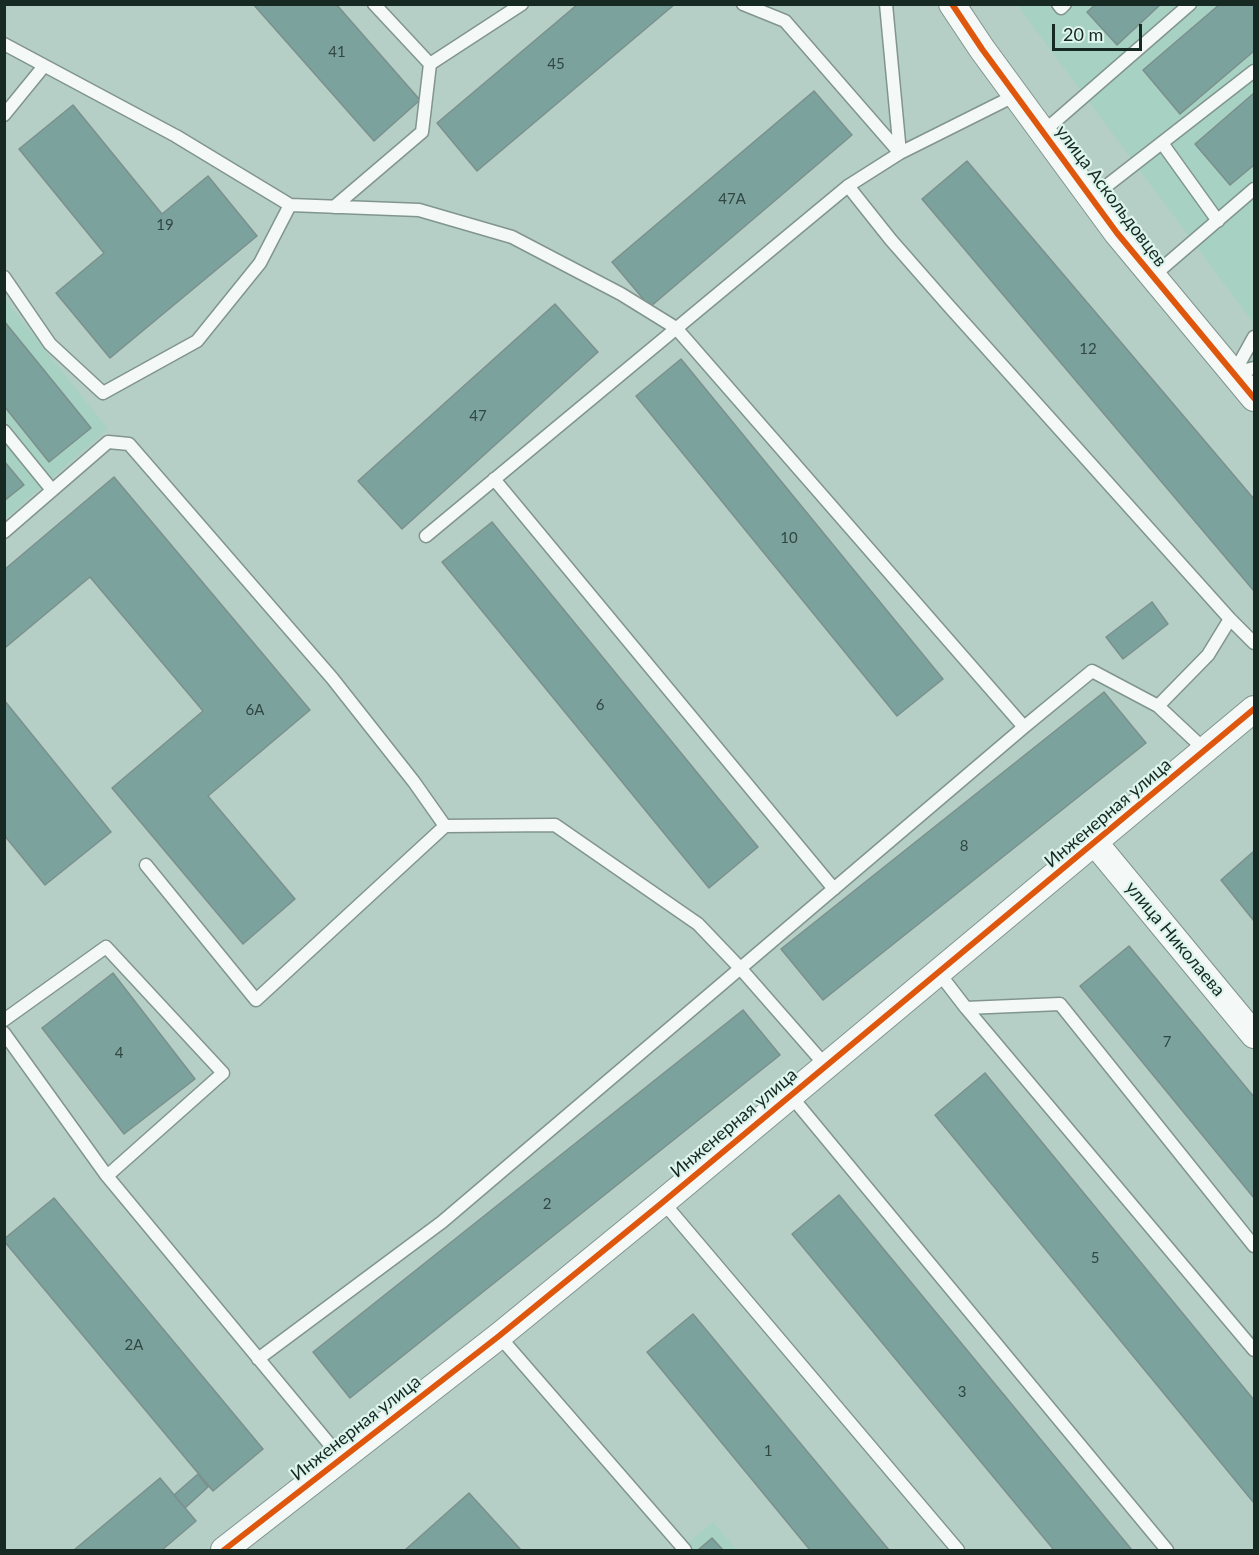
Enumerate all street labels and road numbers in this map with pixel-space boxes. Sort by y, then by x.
street label: улица Аскольдовцев [1051,121,1171,271]
street label: Инженерная улица [1040,754,1176,872]
street label: улица Николаева [1121,877,1229,1001]
street label: Инженерная улица [666,1064,802,1182]
street label: Инженерная улица [287,1371,425,1485]

